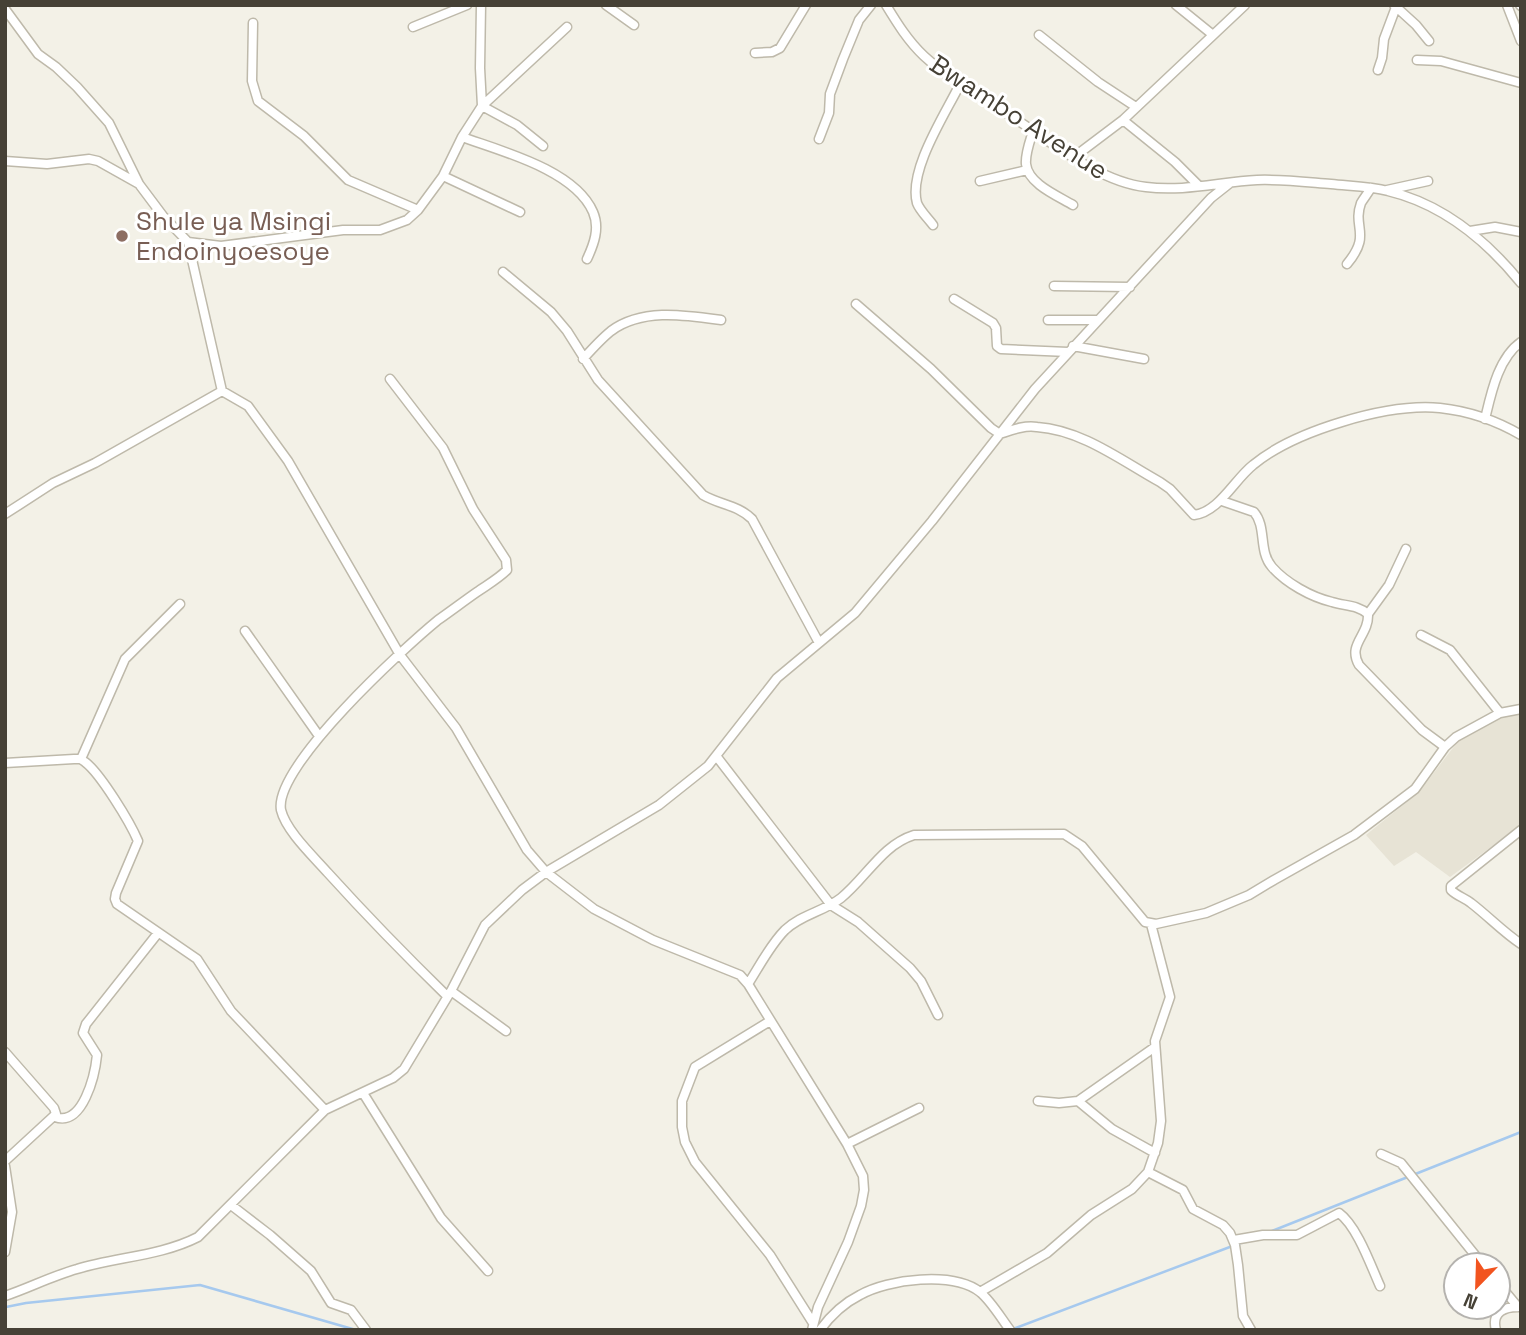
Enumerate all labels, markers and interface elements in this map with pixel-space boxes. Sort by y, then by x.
street label: Bwambo Avenue [923,47,1115,187]
place label: Shule ya Msingi Endoinyoesoye [136,204,331,268]
marker: Shule ya Msingi Endoinyoesoye [114,228,130,244]
north arrow [1442,1251,1512,1321]
text: N [1460,1287,1481,1315]

